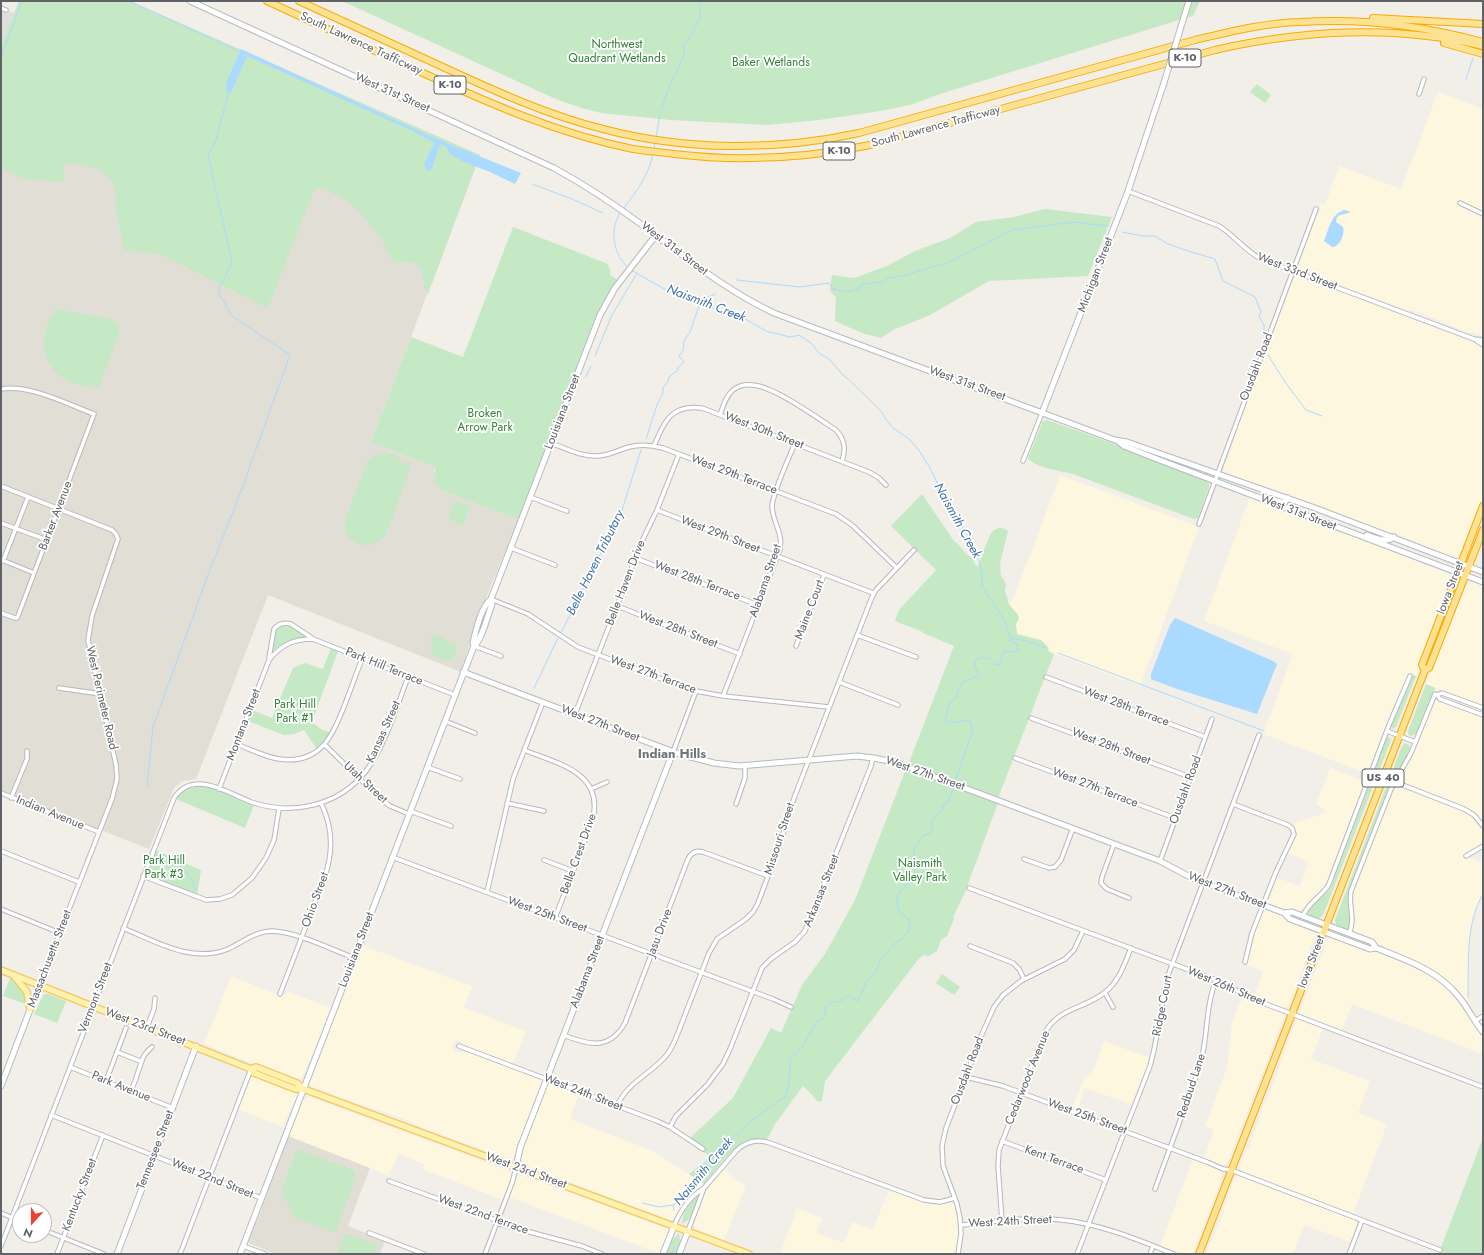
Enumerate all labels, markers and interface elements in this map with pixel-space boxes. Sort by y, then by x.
street label: South Lawrence Trafficway [298,9,424,79]
park label: Northwest Quadrant Wetlands [568,38,666,66]
road number: K-10 [1169,49,1201,67]
park label: Baker Wetlands [732,56,810,70]
street label: West 31st Street [352,70,432,116]
road number: K-10 [434,76,466,94]
street label: South Lawrence Trafficway [870,103,1002,151]
road number: K-10 [823,142,855,160]
street label: West 31st Street [638,219,710,279]
street label: Michigan Street [1075,235,1117,315]
street label: West 33rd Street [1255,250,1339,294]
water label: Naismith Creek [664,282,748,326]
street label: Ousdahl Road [1237,331,1277,403]
street label: West 31st Street [927,363,1007,405]
street label: Louisiana Street [542,372,584,452]
park label: Broken Arrow Park [457,407,513,435]
street label: West 30th Street [722,409,806,453]
street label: West 29th Terrace [689,452,779,498]
street label: Barker Avenue [36,479,76,553]
water label: Naismith Creek [930,481,984,561]
street label: West 31st Street [1258,492,1338,534]
water label: Belle Haven Tributary [564,508,628,618]
street label: West 29th Street [678,513,762,557]
street label: Belle Haven Drive [603,538,649,628]
street label: Alabama Street [747,543,785,619]
street label: West 28th Terrace [652,558,742,604]
street label: Iowa Street [1434,560,1468,616]
street label: Maine Court [792,578,828,642]
street label: West 28th Street [637,608,719,652]
street label: West Perimeter Road [82,645,120,751]
street label: Park Hill Terrace [343,645,425,689]
street label: West 27th Terrace [608,653,698,697]
street label: West 28th Terrace [1081,684,1171,730]
street label: Montana Street [224,687,264,763]
park label: Park Hill Park #1 [274,698,316,726]
street label: Kansas Street [364,699,404,765]
street label: West 27th Street [559,702,641,746]
street label: West 28th Street [1070,725,1152,769]
district label: Indian Hills [638,747,706,763]
street label: West 27th Street [883,754,967,794]
street label: Ousdahl Road [1167,754,1205,826]
street label: Utah Street [340,759,390,807]
street label: West 27th Terrace [1050,765,1140,811]
road number: US 40 [1362,769,1404,787]
street label: Indian Avenue [14,793,86,833]
street label: Missouri Street [762,801,798,877]
street label: Belle Crest Drive [558,812,600,896]
street label: Arkansas Street [801,853,843,929]
park label: Park Hill Park #3 [143,854,185,882]
park label: Naismith Valley Park [893,857,947,885]
street label: West 27th Street [1186,869,1268,913]
street label: Ohio Street [299,870,333,930]
street label: West 25th Street [505,894,589,936]
street label: Jasu Drive [644,907,676,959]
street label: Massachusetts Street [25,908,75,1010]
street label: Louisiana Street [336,910,378,990]
street label: Alabama Street [568,934,608,1010]
street label: Iowa Street [1295,934,1329,990]
street label: Vermont Street [76,961,116,1035]
street label: West 26th Street [1185,964,1267,1010]
street label: Ridge Court [1150,975,1176,1037]
street label: West 23rd Street [103,1005,187,1049]
street label: Cedarwood Avenue [1003,1029,1053,1127]
street label: Ousdahl Road [948,1035,988,1107]
street label: Redbud Lane [1175,1052,1209,1120]
street label: Park Avenue [89,1069,153,1105]
street label: West 24th Street [541,1071,625,1115]
street label: West 25th Street [1045,1096,1129,1138]
street label: Tennessee Street [134,1108,178,1192]
water label: Naismith Creek [671,1135,737,1209]
street label: Kent Terrace [1022,1143,1086,1177]
street label: West 23rd Street [484,1150,568,1192]
street label: West 22nd Street [169,1156,255,1202]
street label: Kentucky Street [60,1157,100,1233]
street label: West 22nd Terrace [436,1192,530,1238]
north arrow [12,1203,52,1243]
street label: West 24th Street [968,1213,1052,1231]
text: N [21,1224,35,1242]

